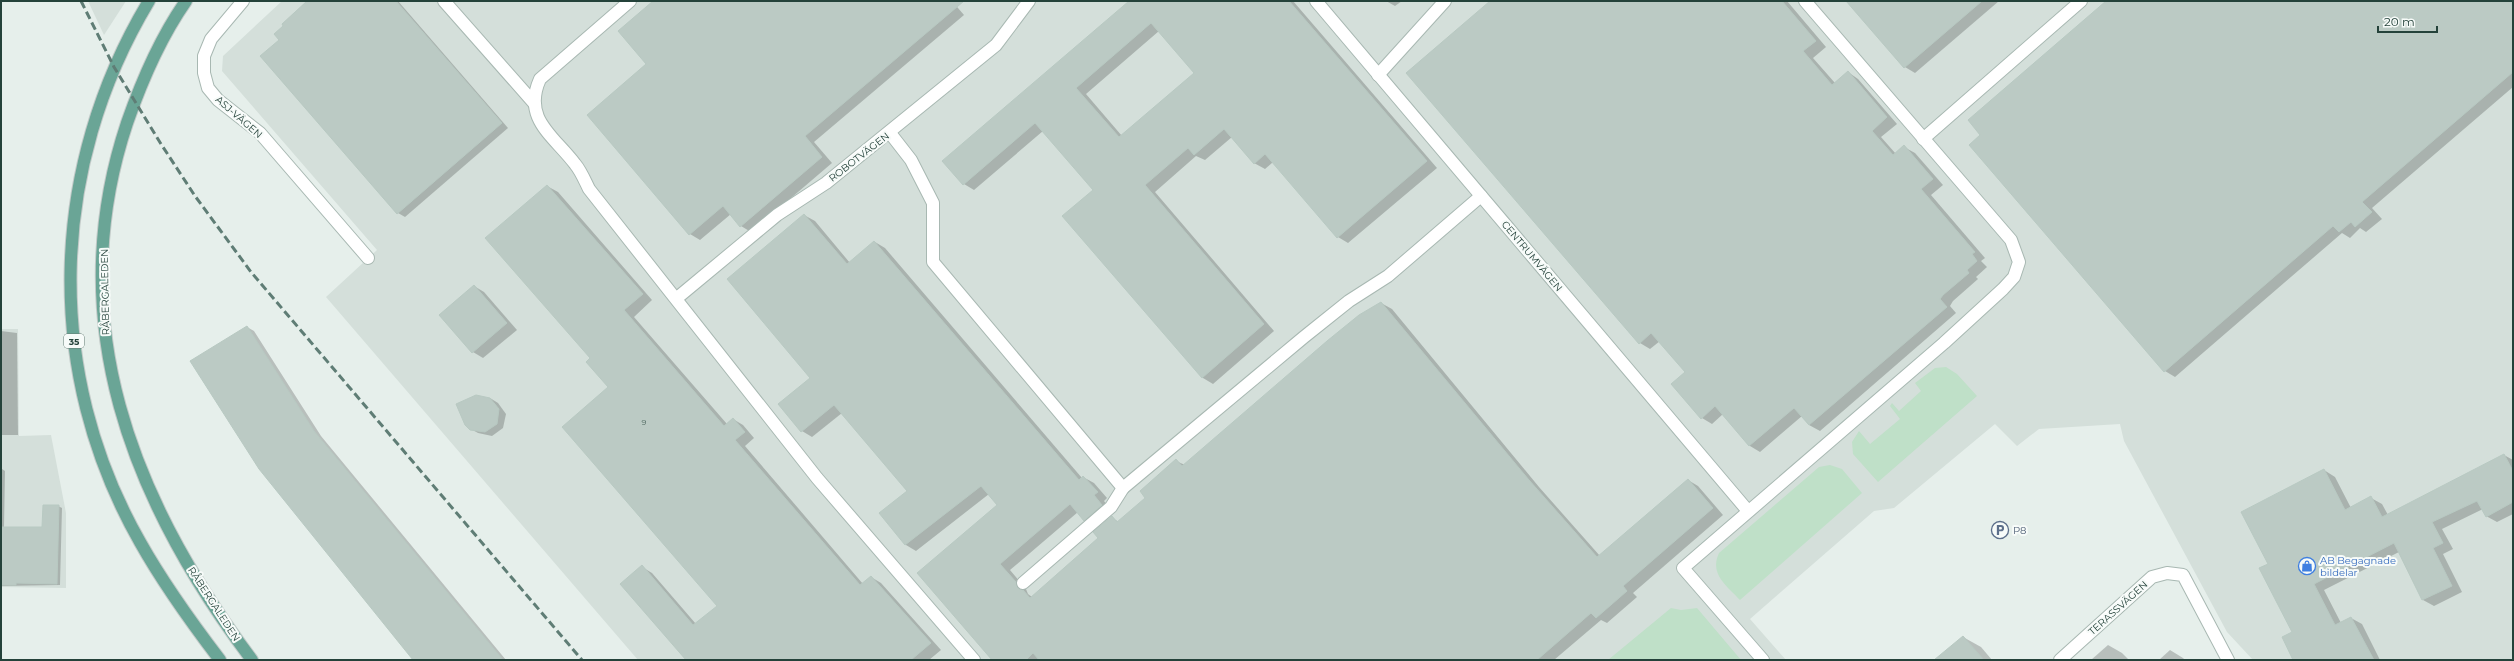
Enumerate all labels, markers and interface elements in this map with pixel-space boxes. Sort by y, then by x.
scale bar [2378,8,2437,34]
text: 20 m [2384,14,2415,29]
street label: ASJ-VÄGEN [213,93,265,141]
street label: ROBOTVÄGEN [826,129,892,185]
street label: CENTRUMVÄGEN [1499,218,1565,294]
street label: RÅBERGALEDEN [98,249,112,335]
road number: 35 [64,334,84,348]
house number: 9 [642,417,647,427]
parking icon: P8 [1990,520,2010,540]
place label: P8 [2013,524,2027,537]
place label: AB Begagnade bildelar [2320,554,2396,579]
shop icon: AB Begagnade bildelar [2297,556,2317,576]
street label: RÅBERGALEDEN [185,564,243,644]
street label: TERASSVÄGEN [2086,578,2150,638]

